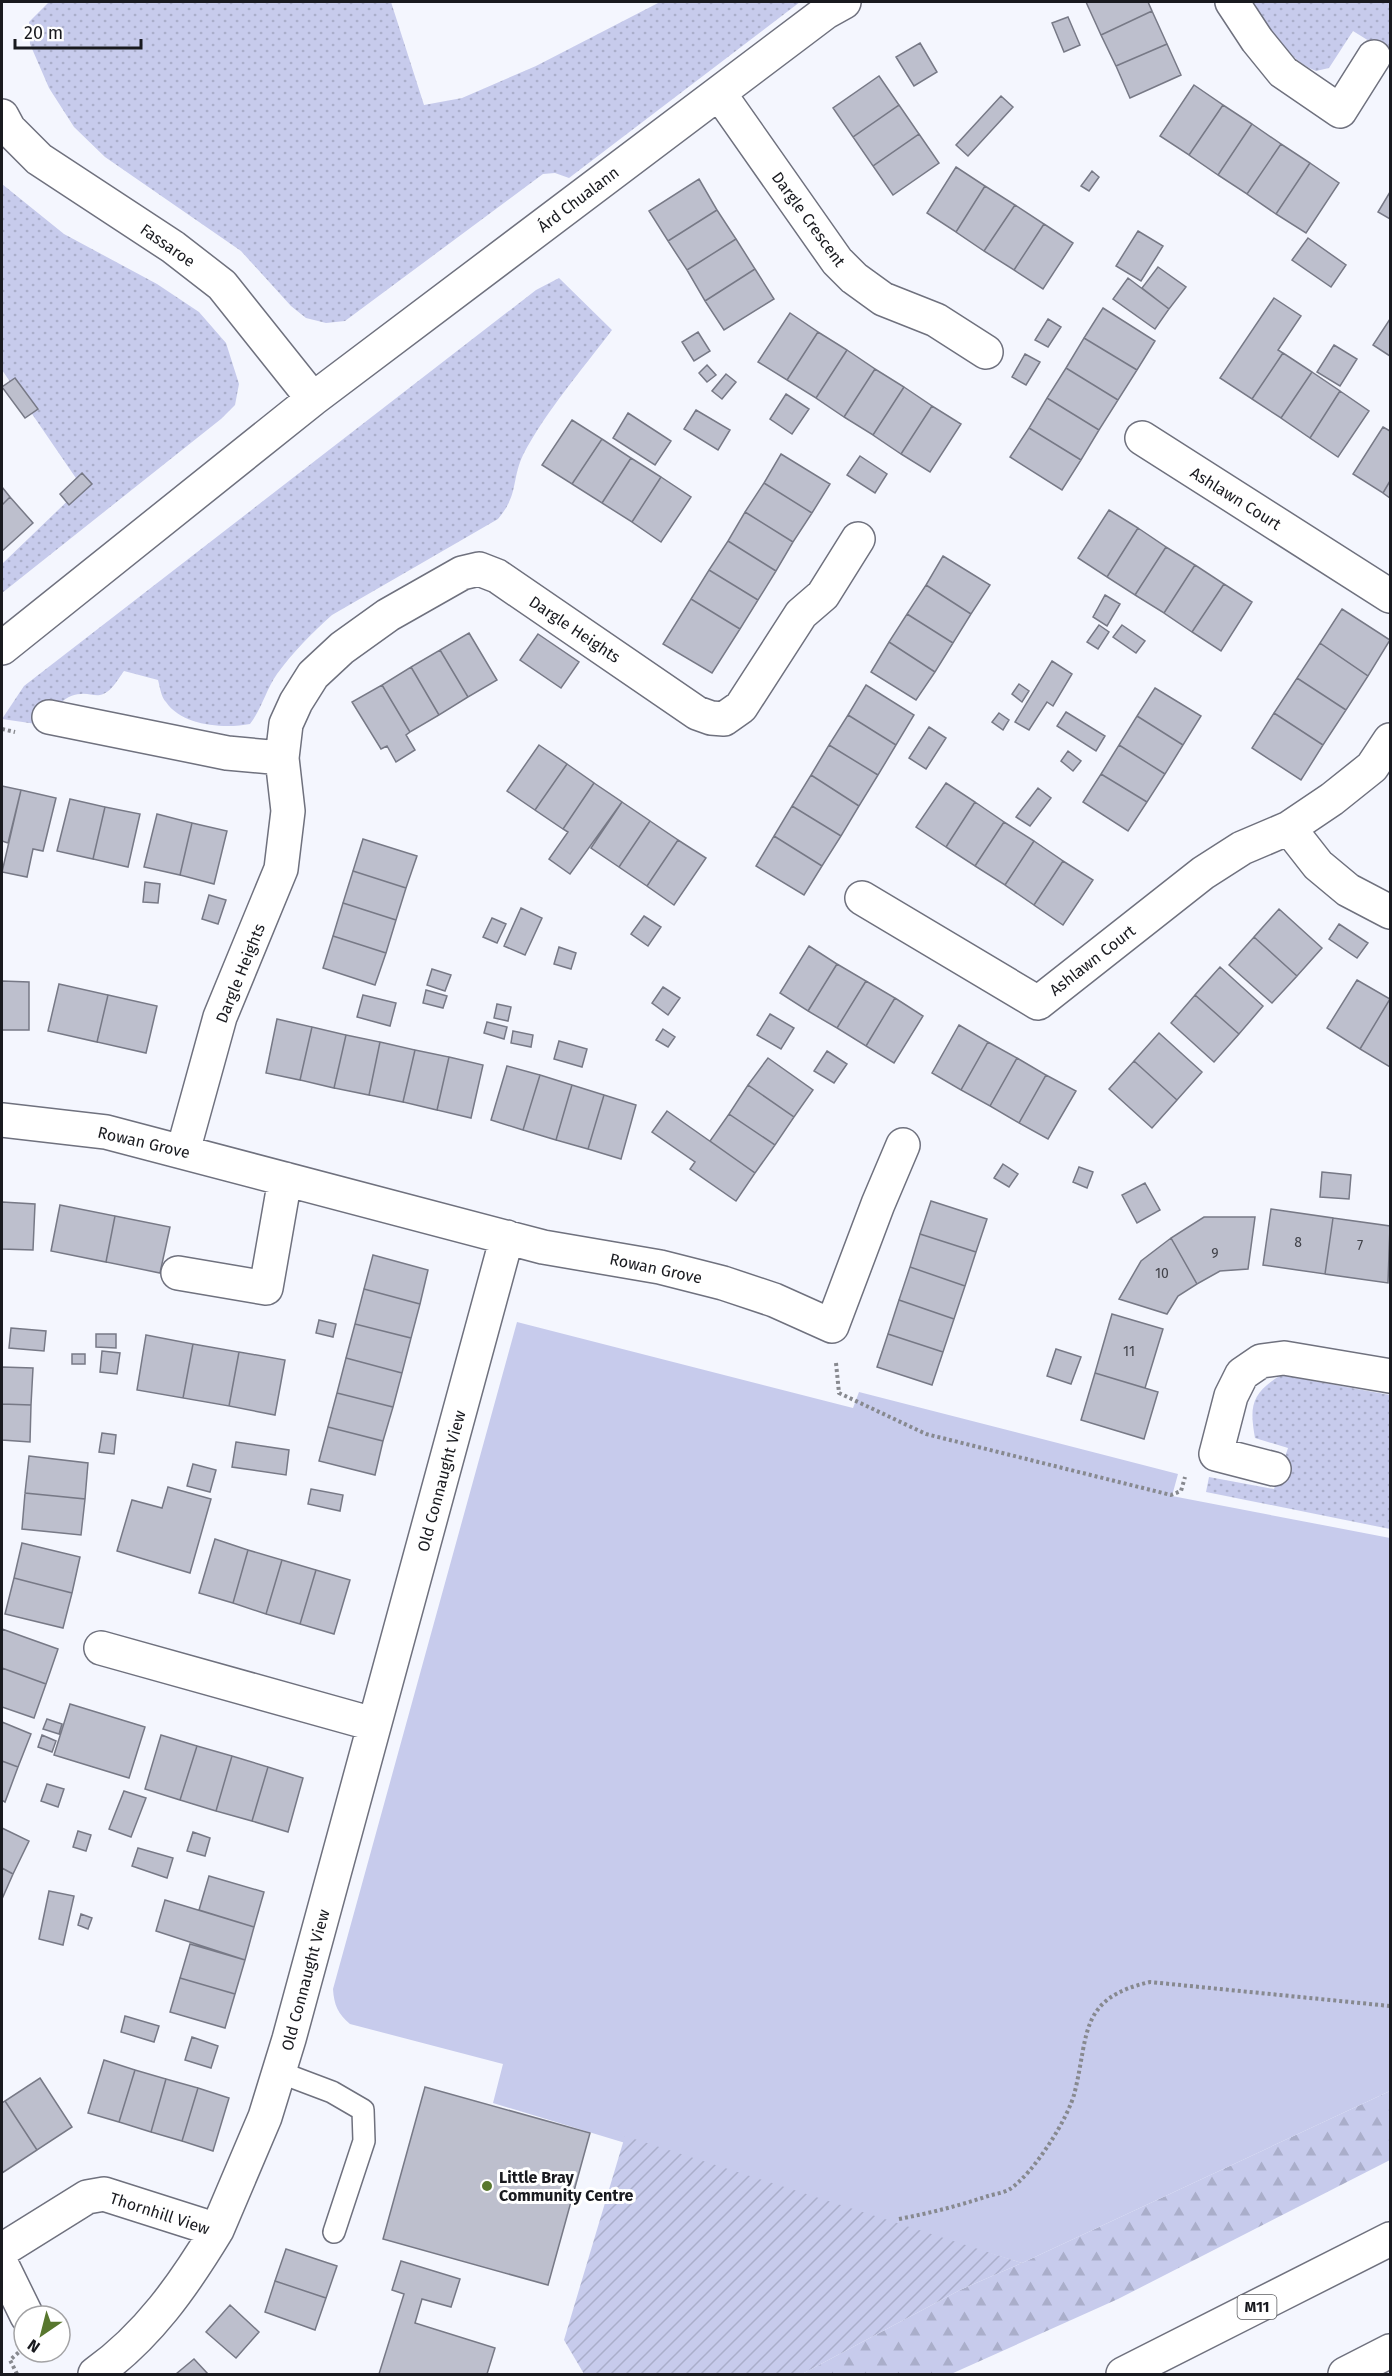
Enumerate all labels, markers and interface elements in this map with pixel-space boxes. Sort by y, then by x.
scale bar [15,12,141,50]
text: 20 m [24,22,63,44]
street label: Árd Chualann [533,162,623,236]
street label: Dargle Crescent [768,168,849,271]
street label: Fassaroe [137,220,199,271]
street label: Ashlawn Court [1187,463,1285,534]
street label: Dargle Heights [526,592,624,667]
street label: Dargle Heights [212,921,269,1026]
street label: Ashlawn Court [1046,921,1139,1000]
street label: Rowan Grove [96,1123,192,1162]
house number: 8 [1294,1234,1302,1251]
house number: 7 [1357,1237,1363,1254]
house number: 9 [1211,1245,1219,1262]
street label: Rowan Grove [608,1249,704,1288]
house number: 10 [1155,1265,1169,1282]
house number: 11 [1123,1343,1135,1360]
street label: Old Connaught View [413,1408,470,1554]
street label: Old Connaught View [277,1907,334,2053]
place label: Little Bray Community Centre [499,2168,633,2205]
marker: Little Bray Community Centre [480,2179,494,2193]
street label: Thornhill View [108,2188,213,2239]
road number: M11 [1238,2295,1276,2319]
north arrow [12,2304,72,2364]
text: N [24,2335,43,2357]

